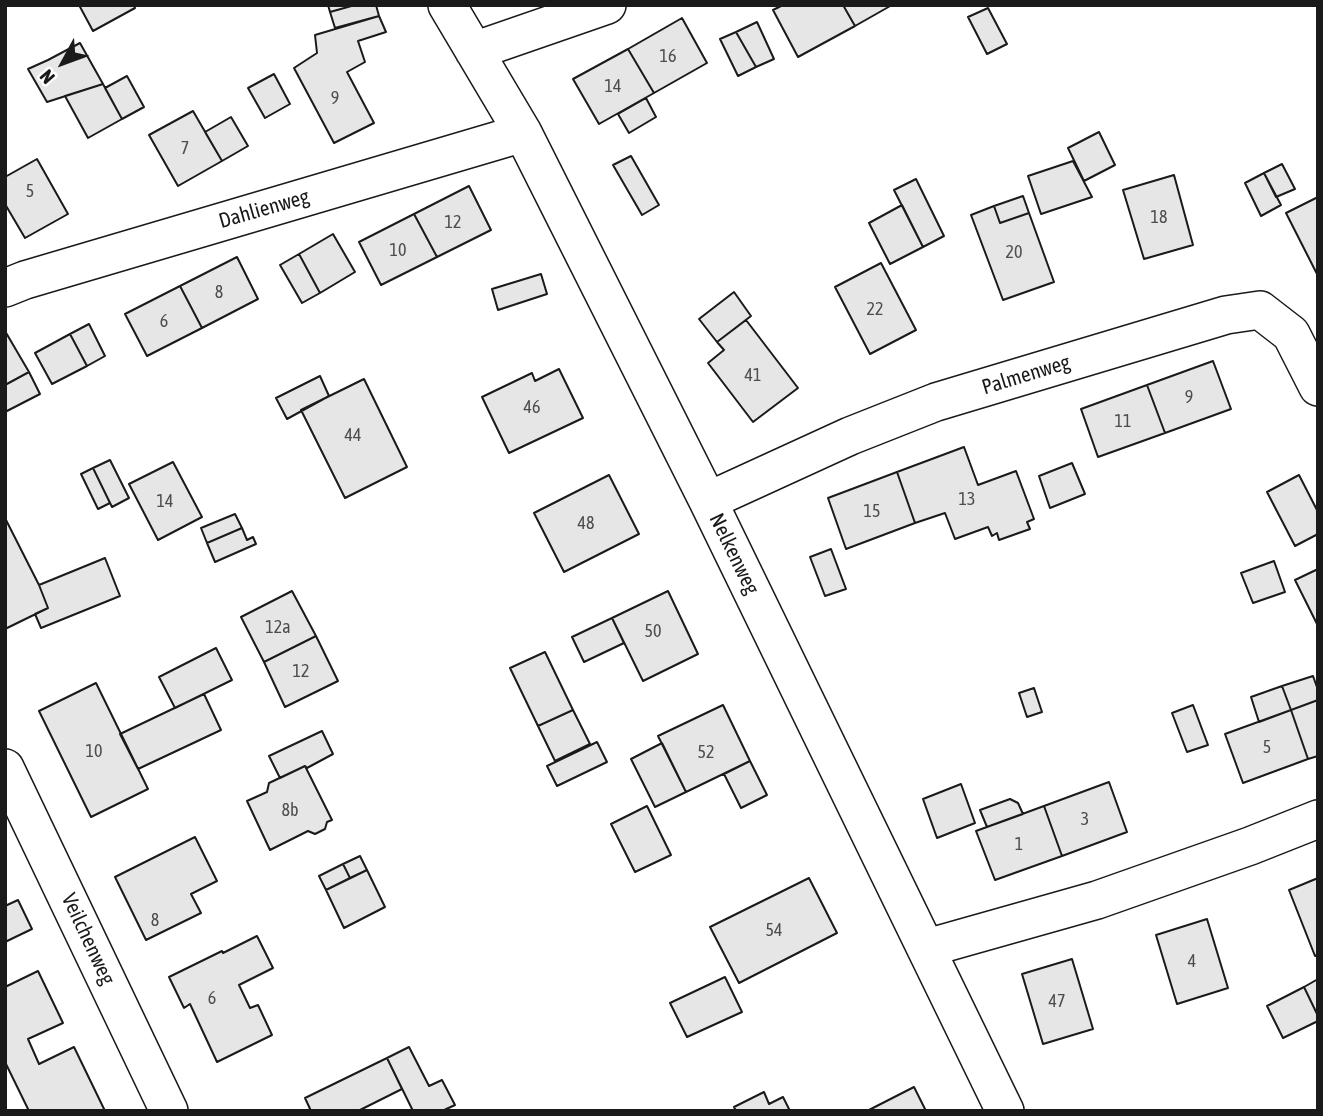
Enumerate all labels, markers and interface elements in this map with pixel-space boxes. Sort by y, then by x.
north arrow [28,28,98,98]
house number: 16 [660,45,676,67]
text: N [35,65,59,88]
house number: 14 [605,75,621,97]
house number: 9 [331,87,339,109]
house number: 7 [181,137,189,159]
house number: 5 [26,180,34,202]
street label: Dahlienweg [216,184,312,234]
house number: 18 [1151,206,1167,228]
house number: 12 [445,211,461,233]
house number: 10 [390,239,406,261]
house number: 20 [1006,241,1022,263]
house number: 8 [215,281,223,303]
house number: 22 [867,298,883,320]
house number: 6 [160,310,168,332]
street label: Palmenweg [979,350,1073,400]
house number: 41 [745,364,761,386]
house number: 9 [1185,386,1193,408]
house number: 46 [524,396,540,418]
house number: 11 [1115,410,1131,432]
house number: 44 [345,424,361,446]
house number: 13 [959,488,975,510]
house number: 14 [157,490,173,512]
house number: 15 [864,500,880,522]
street label: Nelkenweg [704,509,764,599]
house number: 48 [578,512,594,534]
house number: 12a [265,616,291,638]
house number: 50 [645,620,661,642]
house number: 12 [293,660,309,682]
house number: 5 [1263,736,1271,758]
house number: 10 [86,740,102,762]
house number: 52 [698,741,714,763]
house number: 8b [282,799,298,821]
house number: 3 [1081,808,1089,830]
house number: 1 [1015,833,1023,855]
street label: Veilchenweg [56,889,120,989]
house number: 8 [151,909,159,931]
house number: 54 [766,919,782,941]
house number: 4 [1188,950,1196,972]
house number: 6 [208,987,216,1009]
house number: 47 [1049,990,1065,1012]

